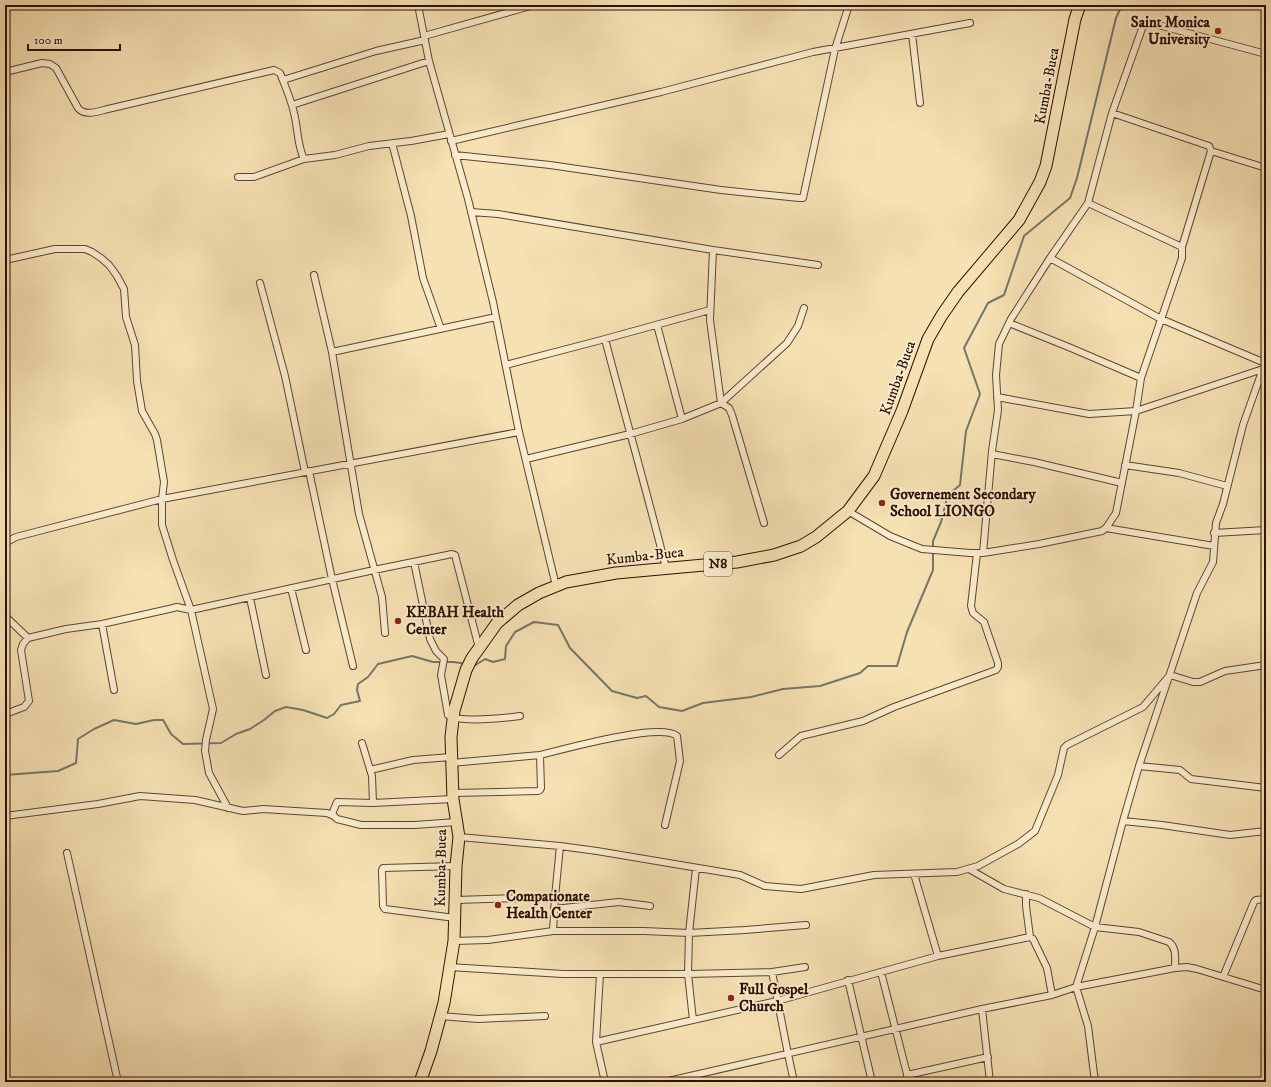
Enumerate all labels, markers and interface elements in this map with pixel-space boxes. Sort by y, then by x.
place label: Saint Monica University [1131,13,1211,49]
scale bar [28,26,120,52]
marker: Saint Monica University [1213,26,1223,36]
text: 100 m [34,33,63,48]
street label: Kumba-Buea [1030,45,1064,126]
street label: Kumba-Buea [876,338,920,418]
place label: Governement Secondary School LIONGO [890,485,1036,521]
marker: Governement Secondary School LIONGO [877,498,887,508]
street label: Kumba-Buea [605,542,685,570]
road number: N8 [704,552,732,576]
place label: KEBAH Health Center [406,603,504,639]
marker: KEBAH Health Center [393,616,403,626]
street label: Kumba-Buea [431,828,451,907]
place label: Compationate Health Center [506,887,592,923]
marker: Compationate Health Center [493,900,503,910]
place label: Full Gospel Church [739,980,809,1016]
marker: Full Gospel Church [726,993,736,1003]

